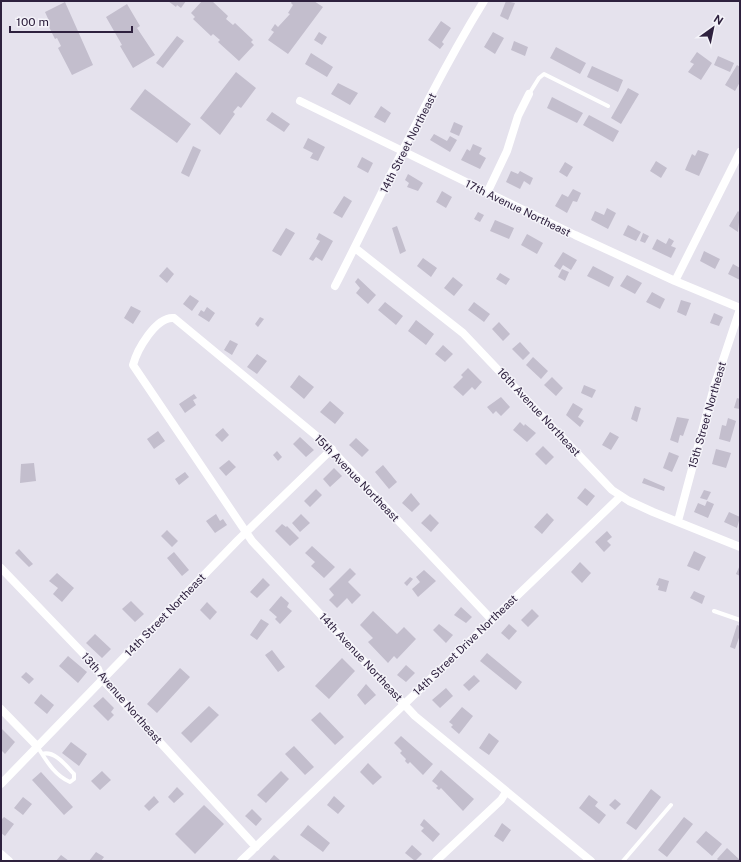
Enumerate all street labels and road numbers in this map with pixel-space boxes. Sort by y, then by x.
street label: 14th Street Northeast [378,91,438,195]
street label: 17th Avenue Northeast [463,177,573,239]
street label: 15th Street Northeast [686,360,728,470]
street label: 16th Avenue Northeast [495,365,583,459]
street label: 15th Avenue Northeast [312,432,402,524]
street label: 14th Street Northeast [122,571,208,659]
street label: 14th Street Drive Northeast [411,592,519,698]
street label: 14th Avenue Northeast [317,610,405,704]
street label: 13th Avenue Northeast [79,650,165,746]

